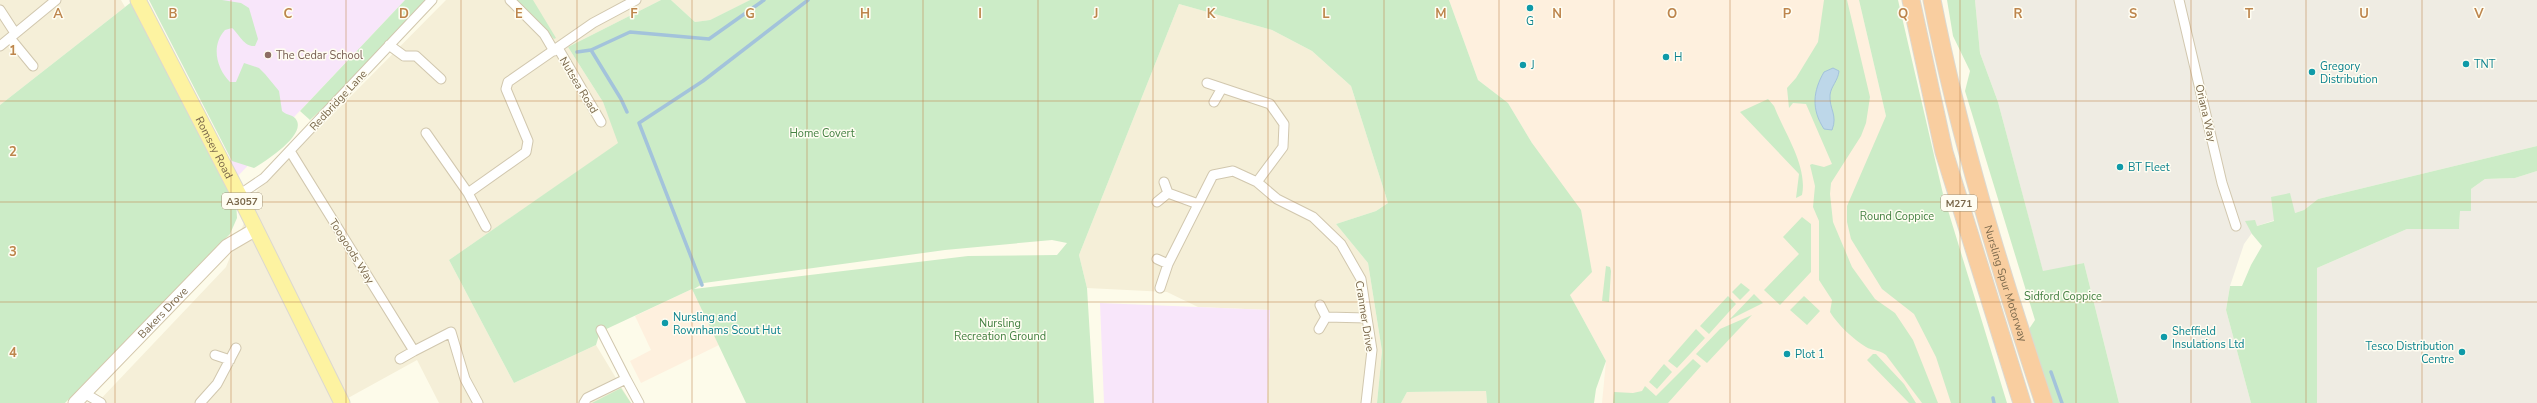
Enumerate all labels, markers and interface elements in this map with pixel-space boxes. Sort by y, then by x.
marker: G [1525,3,1535,13]
text: A [53,5,63,23]
text: B [169,5,178,23]
text: C [284,5,293,23]
text: D [399,5,409,23]
text: E [515,5,523,23]
text: F [630,5,638,23]
text: G [745,5,755,23]
text: H [860,5,870,23]
text: I [978,5,982,23]
text: J [1093,5,1098,23]
text: K [1207,5,1216,23]
text: L [1322,5,1330,23]
text: M [1435,5,1447,23]
text: N [1552,5,1562,23]
text: O [1667,5,1677,23]
text: P [1783,5,1792,23]
text: Q [1898,5,1908,23]
text: R [2014,5,2023,23]
text: S [2129,5,2137,23]
text: T [2245,5,2254,23]
text: U [2359,5,2369,23]
text: V [2473,5,2484,23]
place label: G [1526,14,1534,29]
text: 1 [9,42,17,60]
place label: The Cedar School [276,48,364,63]
marker: The Cedar School [263,50,273,60]
place label: H [1674,50,1682,65]
marker: H [1661,52,1671,62]
street label: Nutsea Road [556,54,601,116]
place label: TNT [2474,57,2496,72]
place label: J [1530,58,1535,73]
place label: Gregory Distribution [2320,59,2378,87]
marker: TNT [2461,59,2471,69]
marker: J [1518,60,1528,70]
street label: Redbridge Lane [306,67,370,134]
marker: Gregory Distribution [2307,67,2317,77]
street label: Oriana Way [2192,83,2219,144]
street label: Romsey Road [192,114,236,181]
park label: Home Covert [789,126,855,141]
text: 2 [9,143,17,161]
place label: BT Fleet [2128,160,2170,175]
marker: BT Fleet [2115,162,2125,172]
road number: A3057 [222,193,262,209]
road number: M271 [1941,195,1977,211]
park label: Round Coppice [1860,209,1934,224]
street label: Toogoods Way [326,216,378,287]
street label: Nursling Spur Motorway [1980,223,2031,344]
text: 3 [9,243,17,261]
street label: Cranmer Drive [1352,280,1378,353]
street label: Bakers Drove [135,284,191,342]
park label: Sidford Coppice [2024,289,2102,304]
place label: Nursling and Rownhams Scout Hut [673,310,781,338]
park label: Nursling Recreation Ground [954,316,1046,344]
marker: Nursling and Rownhams Scout Hut [660,318,670,328]
place label: Sheffield Insulations Ltd [2172,324,2244,352]
marker: Sheffield Insulations Ltd [2159,332,2169,342]
place label: Tesco Distribution Centre [2366,339,2454,367]
text: 4 [9,344,17,362]
place label: Plot 1 [1795,347,1825,362]
marker: Tesco Distribution Centre [2457,347,2467,357]
marker: Plot 1 [1782,349,1792,359]

